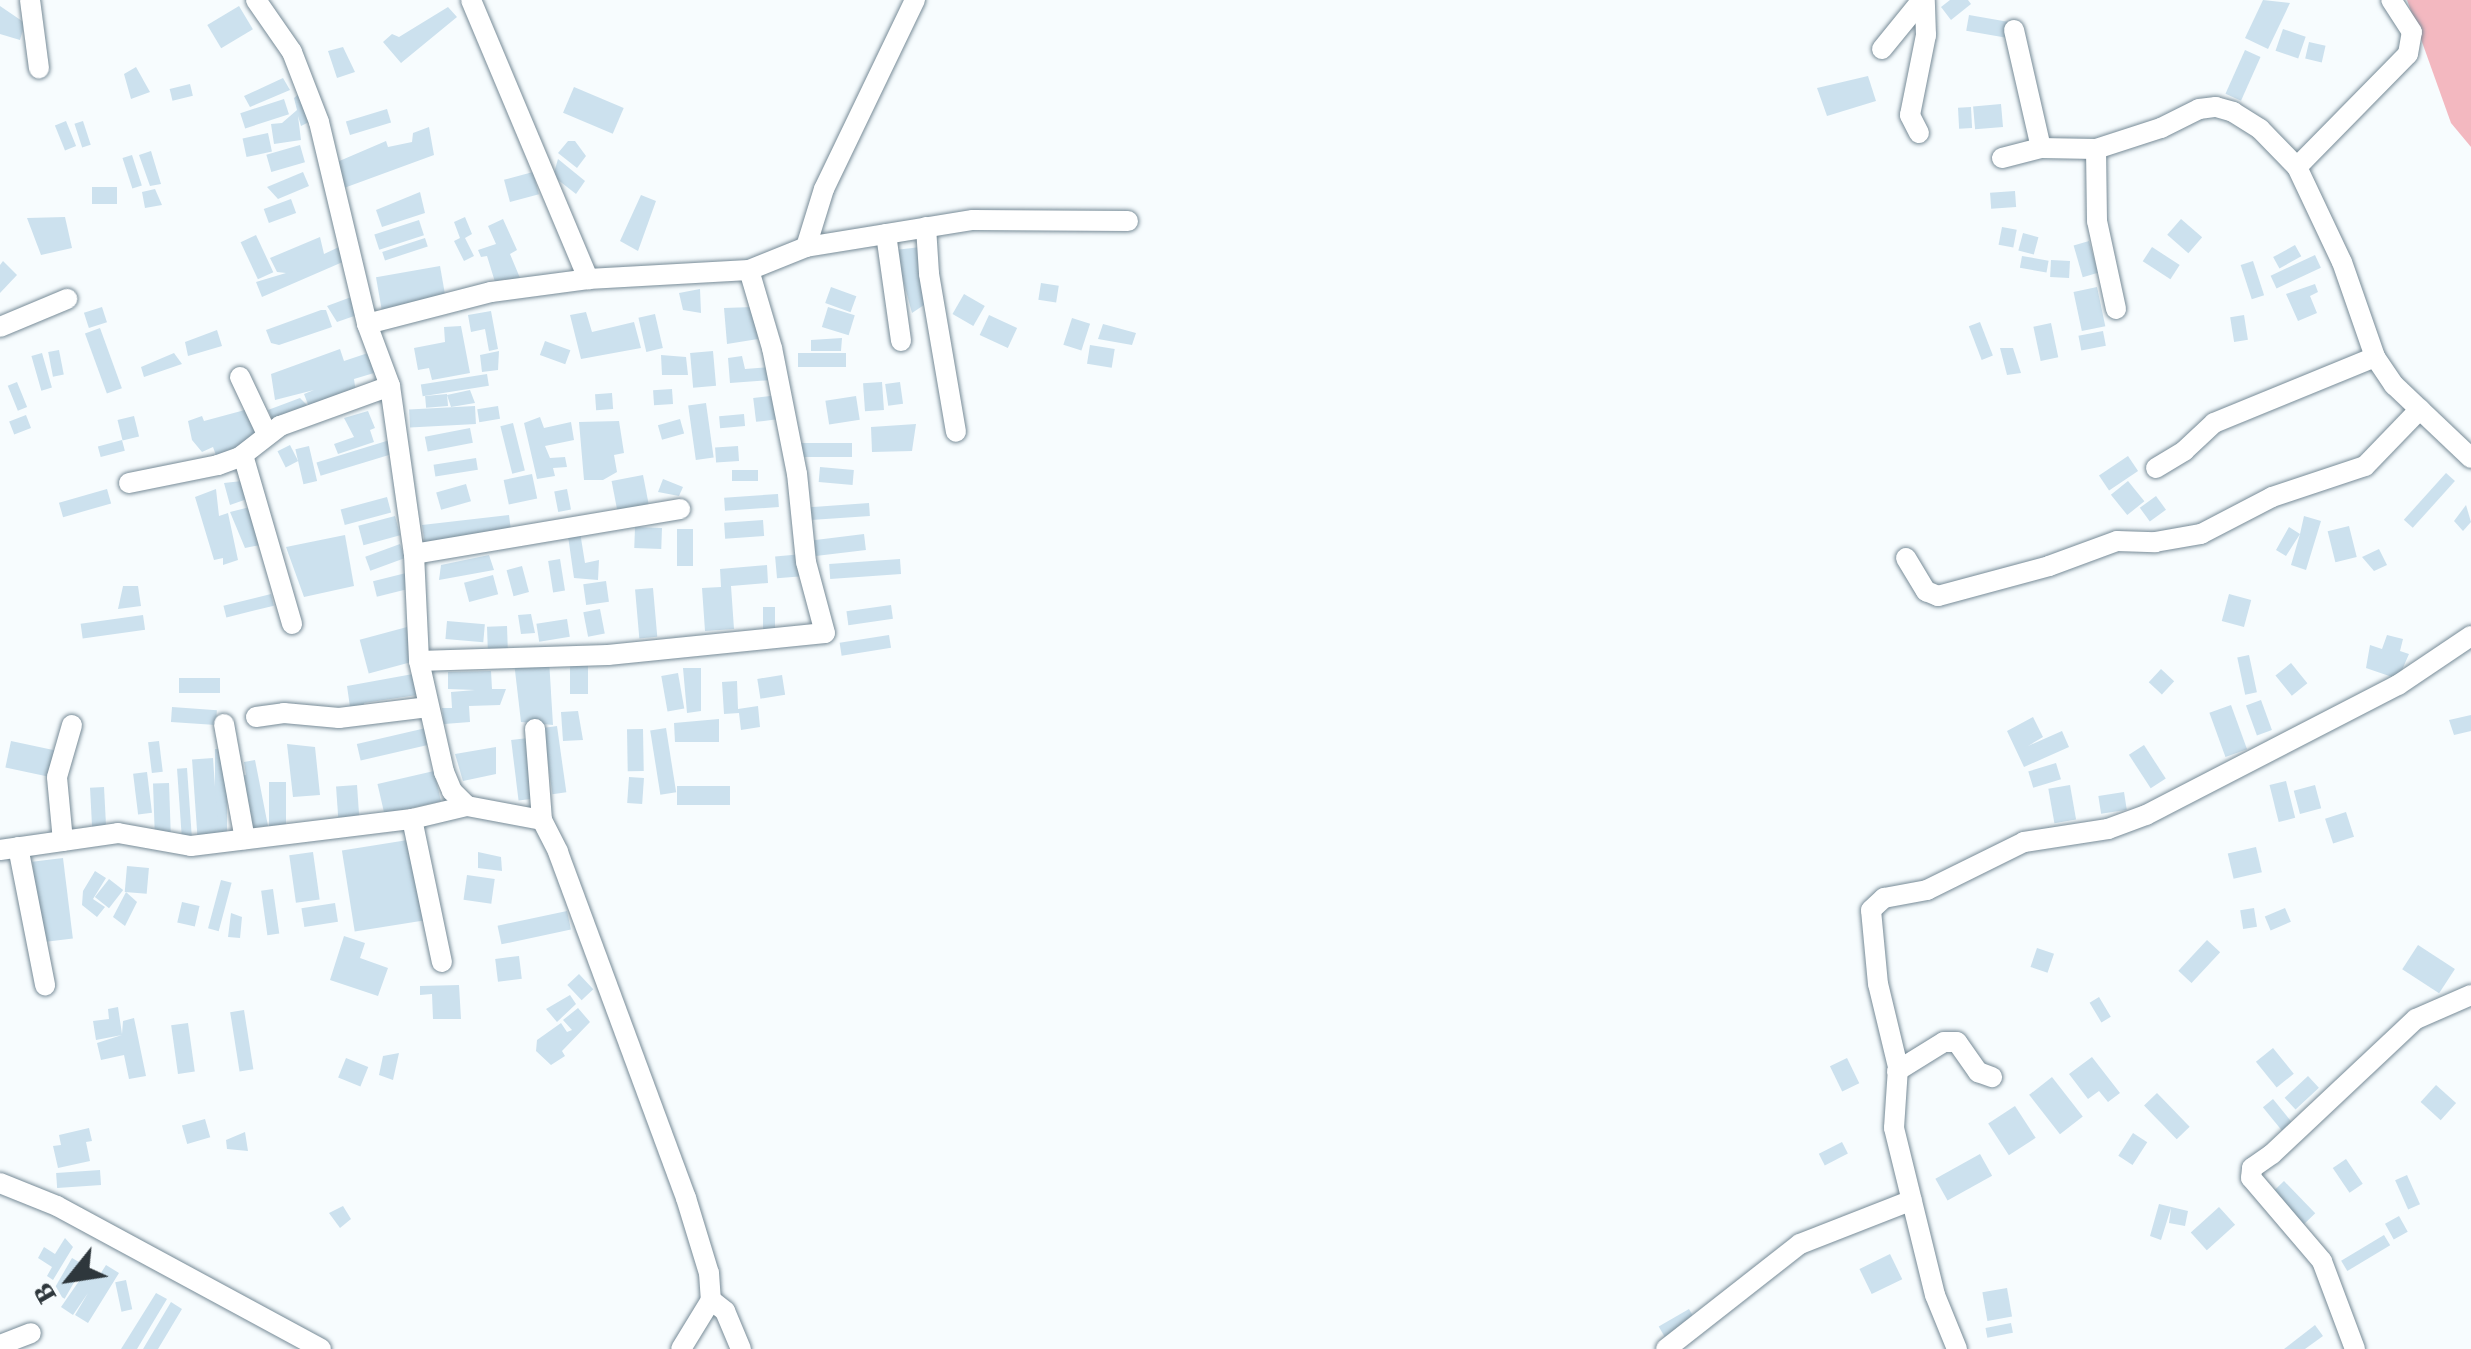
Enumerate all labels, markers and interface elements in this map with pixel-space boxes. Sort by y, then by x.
north arrow [20,1229,120,1329]
text: B [23,1277,65,1311]

